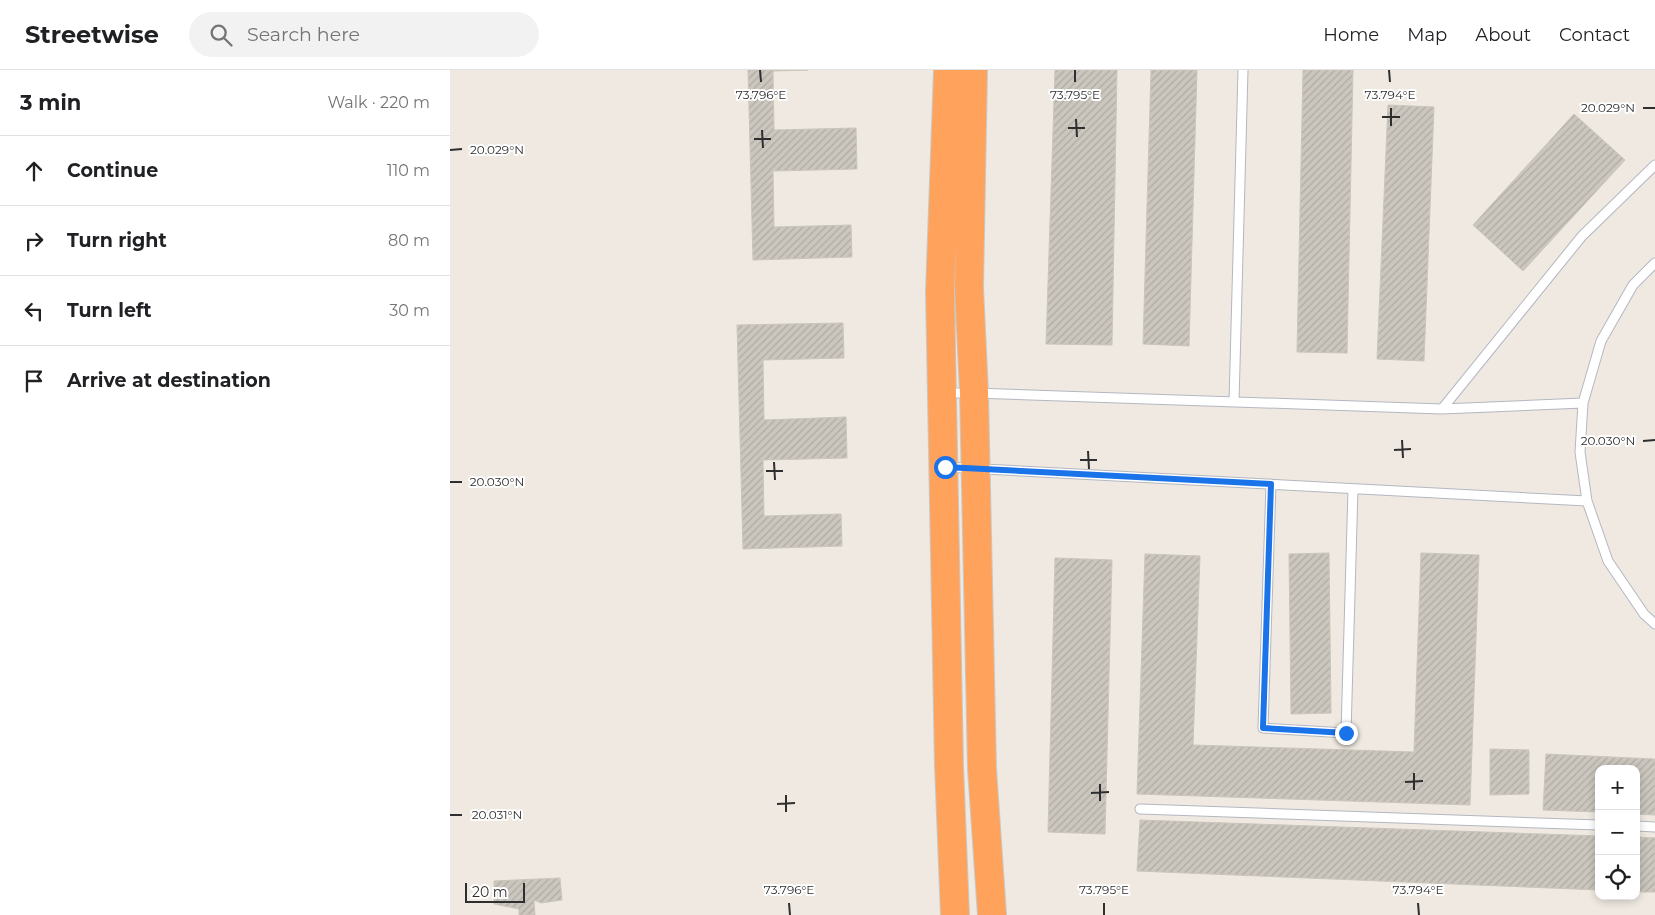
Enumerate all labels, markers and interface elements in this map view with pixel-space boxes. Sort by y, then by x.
search box [189,12,539,57]
text: Streetwise [25,20,159,49]
icon: search [207,21,235,49]
text: Search here [247,23,360,46]
text: Home [1323,24,1379,46]
text: Map [1407,24,1447,46]
text: About [1475,24,1531,46]
text: Contact [1559,24,1630,46]
text: 73.796°E [736,87,786,102]
text: 73.795°E [1050,87,1100,102]
text: 73.794°E [1364,87,1416,102]
text: 3 min [20,90,81,115]
text: Walk · 220 m [327,93,430,112]
text: 20.029°N [1581,100,1635,115]
text: 20.029°N [470,142,524,157]
icon: ahead [20,157,48,185]
text: Continue [67,159,158,182]
text: 110 m [387,161,430,180]
icon: right [20,227,48,255]
text: Turn right [67,229,167,252]
text: 80 m [388,231,430,250]
icon: left [20,297,48,325]
text: Turn left [67,299,152,322]
text: 30 m [389,301,430,320]
icon: arrive [20,367,48,395]
text: Arrive at destination [67,369,271,392]
text: 20.030°N [1581,433,1635,448]
route start [934,456,957,479]
text: 20.030°N [470,474,524,489]
route end [1335,722,1358,745]
map controls [1595,765,1640,900]
button: + [1595,765,1640,810]
text: 20.031°N [472,807,522,822]
button: − [1595,810,1640,855]
button: locate [1595,855,1640,900]
scale bar [465,880,525,903]
text: 73.796°E [764,882,814,897]
text: 73.795°E [1079,882,1129,897]
text: 73.794°E [1392,882,1444,897]
text: 20 m [472,883,508,901]

